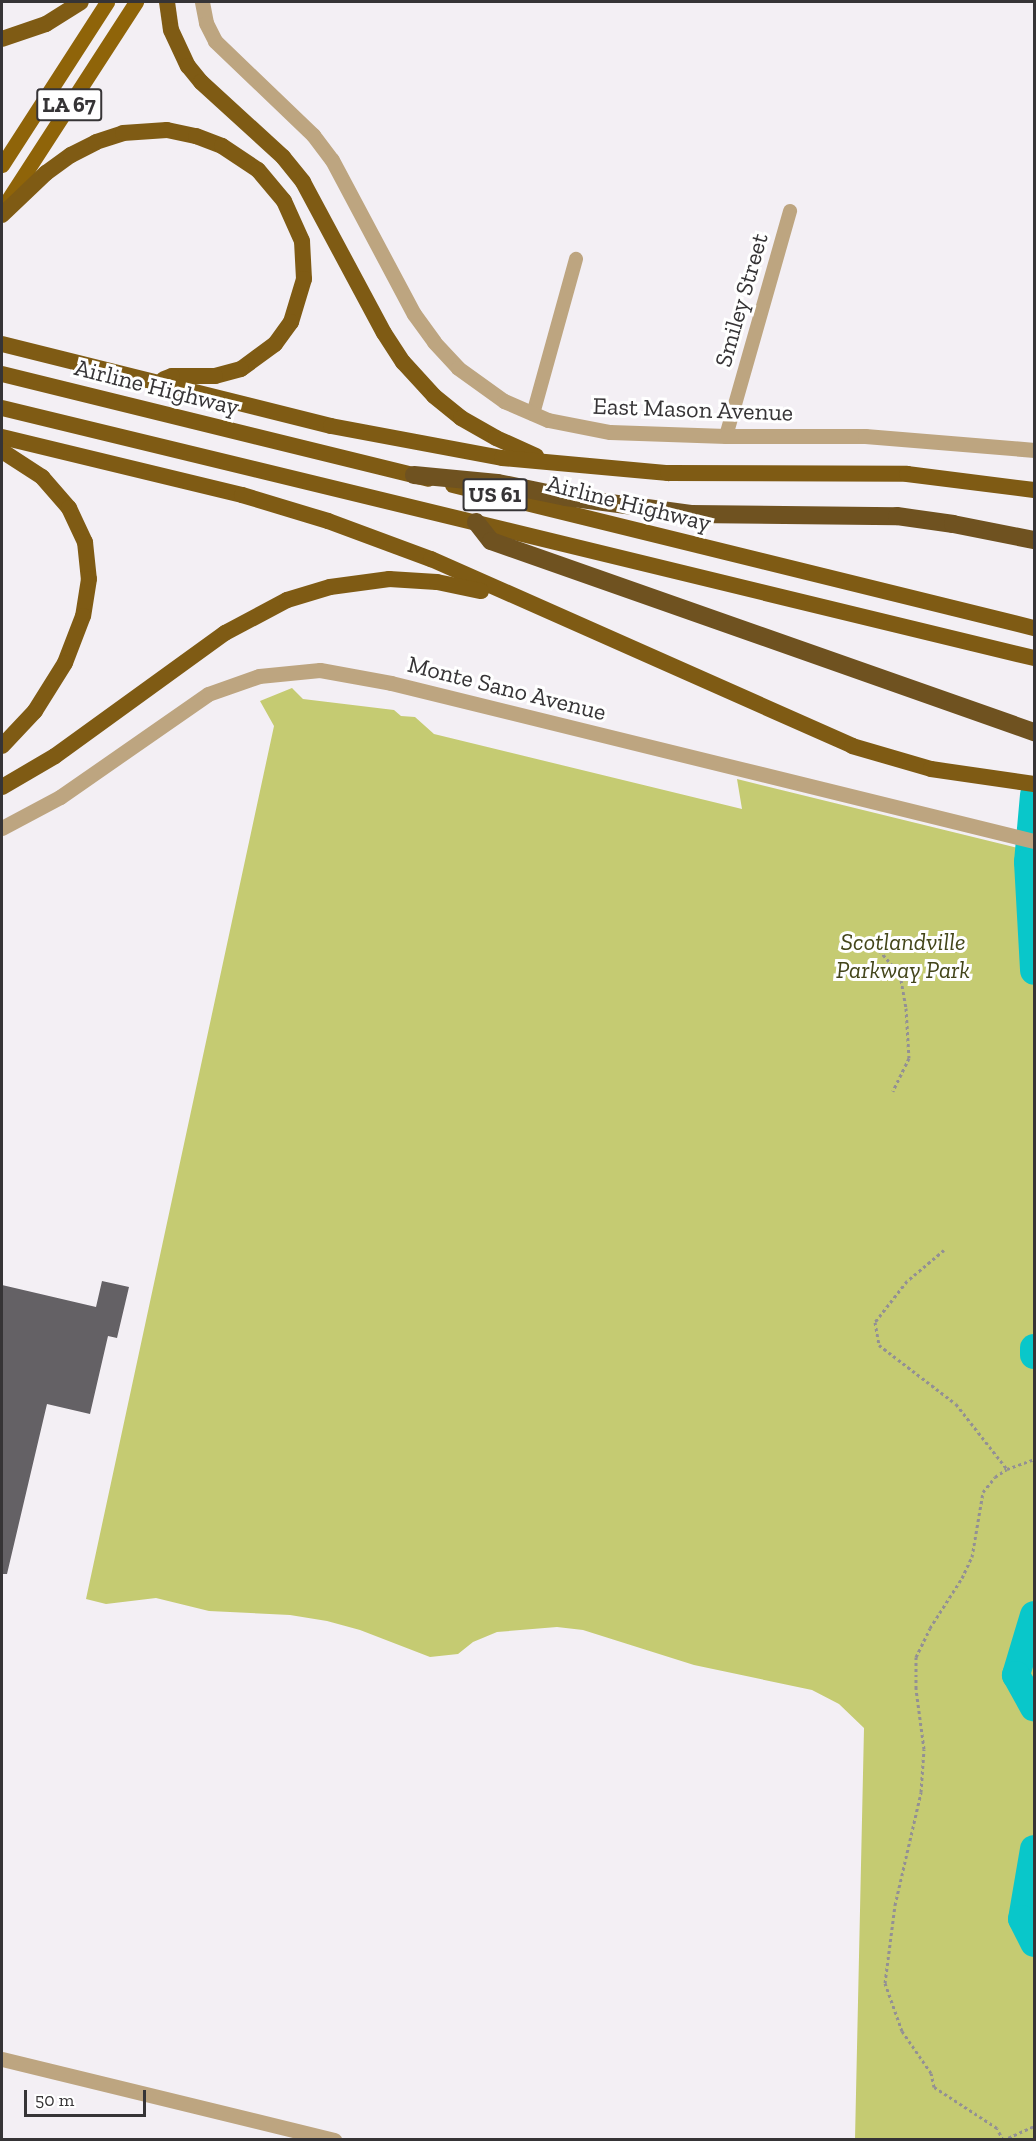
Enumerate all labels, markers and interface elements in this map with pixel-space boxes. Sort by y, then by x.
road number: LA 67 [34,86,104,124]
street label: Smiley Street [708,230,774,370]
street label: Airline Highway [72,353,242,421]
street label: East Mason Avenue [592,391,794,427]
street label: Airline Highway [544,469,714,537]
road number: US 61 [462,476,528,514]
street label: Monte Sano Avenue [404,649,610,727]
park label: Scotlandville Parkway Park [836,928,970,984]
scale bar [27,2078,148,2116]
text: 50 m [35,2089,74,2111]

